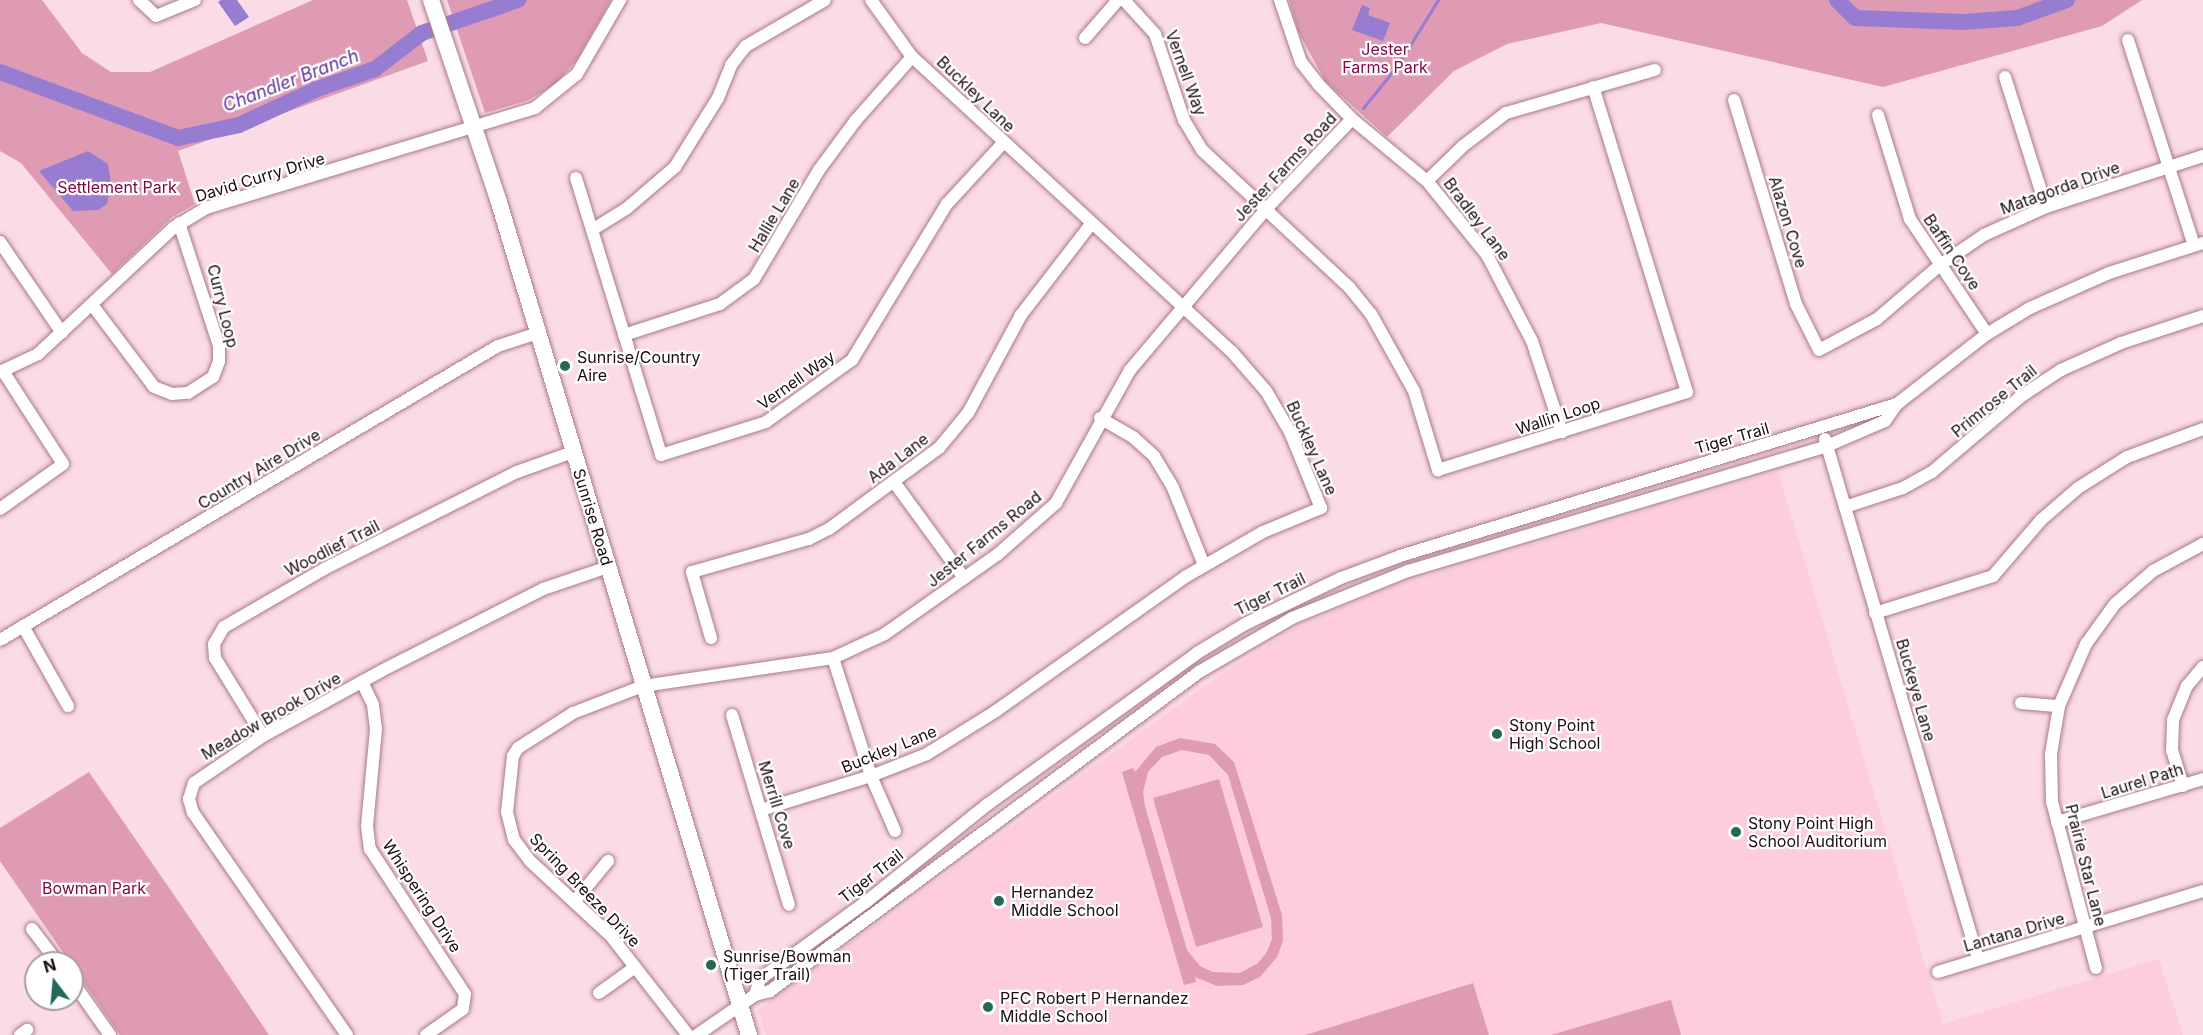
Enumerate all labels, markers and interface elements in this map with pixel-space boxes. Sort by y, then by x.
street label: Vernell Way [1162,28,1210,118]
park label: Jester Farms Park [1342,39,1428,77]
water label: Chandler Branch [220,45,362,117]
street label: Buckley Lane [933,52,1019,136]
street label: Jester Farms Road [1230,109,1340,225]
street label: David Curry Drive [193,148,327,206]
street label: Matagorda Drive [1998,157,2122,219]
street label: Hallie Lane [744,174,804,256]
street label: Bradley Lane [1440,174,1514,264]
street label: Alazon Cove [1765,174,1811,270]
park label: Settlement Park [57,177,177,197]
street label: Baffin Cove [1920,210,1984,294]
street label: Curry Loop [203,262,243,350]
street label: Vernell Way [754,346,838,414]
place label: Sunrise/Country Aire [577,347,701,385]
marker: Sunrise/Country Aire [558,359,572,373]
street label: Primrose Trail [1947,361,2041,441]
street label: Wallin Loop [1513,393,1603,439]
street label: Buckley Lane [1283,398,1341,498]
street label: Tiger Trail [1693,418,1771,458]
street label: Country Aire Drive [194,425,324,513]
street label: Ada Lane [864,429,932,487]
street label: Sunrise Road [569,466,617,568]
street label: Jester Farms Road [923,487,1045,591]
street label: Woodlief Trail [281,516,383,580]
street label: Tiger Trail [1232,569,1308,619]
street label: Buckeye Lane [1892,636,1940,744]
street label: Meadow Brook Drive [198,668,344,764]
place label: Stony Point High School [1509,715,1600,753]
street label: Buckley Lane [839,721,939,777]
marker: Stony Point High School [1490,727,1504,741]
street label: Merrill Cove [754,758,800,852]
street label: Laurel Path [2099,759,2185,803]
street label: Prairie Star Lane [2062,802,2110,928]
place label: Stony Point High School Auditorium [1748,813,1887,851]
marker: Stony Point High School Auditorium [1729,825,1743,839]
street label: Spring Breeze Drive [526,829,644,951]
street label: Whispering Drive [378,836,466,956]
street label: Tiger Trail [835,845,907,907]
park label: Bowman Park [42,878,146,898]
place label: Hernandez Middle School [1011,882,1119,920]
marker: Hernandez Middle School [992,894,1006,908]
street label: Lantana Drive [1961,908,2067,956]
place label: Sunrise/Bowman (Tiger Trail) [723,946,851,984]
north arrow [24,951,84,1011]
text: N [41,954,58,977]
marker: Sunrise/Bowman (Tiger Trail) [704,958,718,972]
place label: PFC Robert P Hernandez Middle School [1000,988,1188,1026]
marker: PFC Robert P Hernandez Middle School [981,1000,995,1014]

